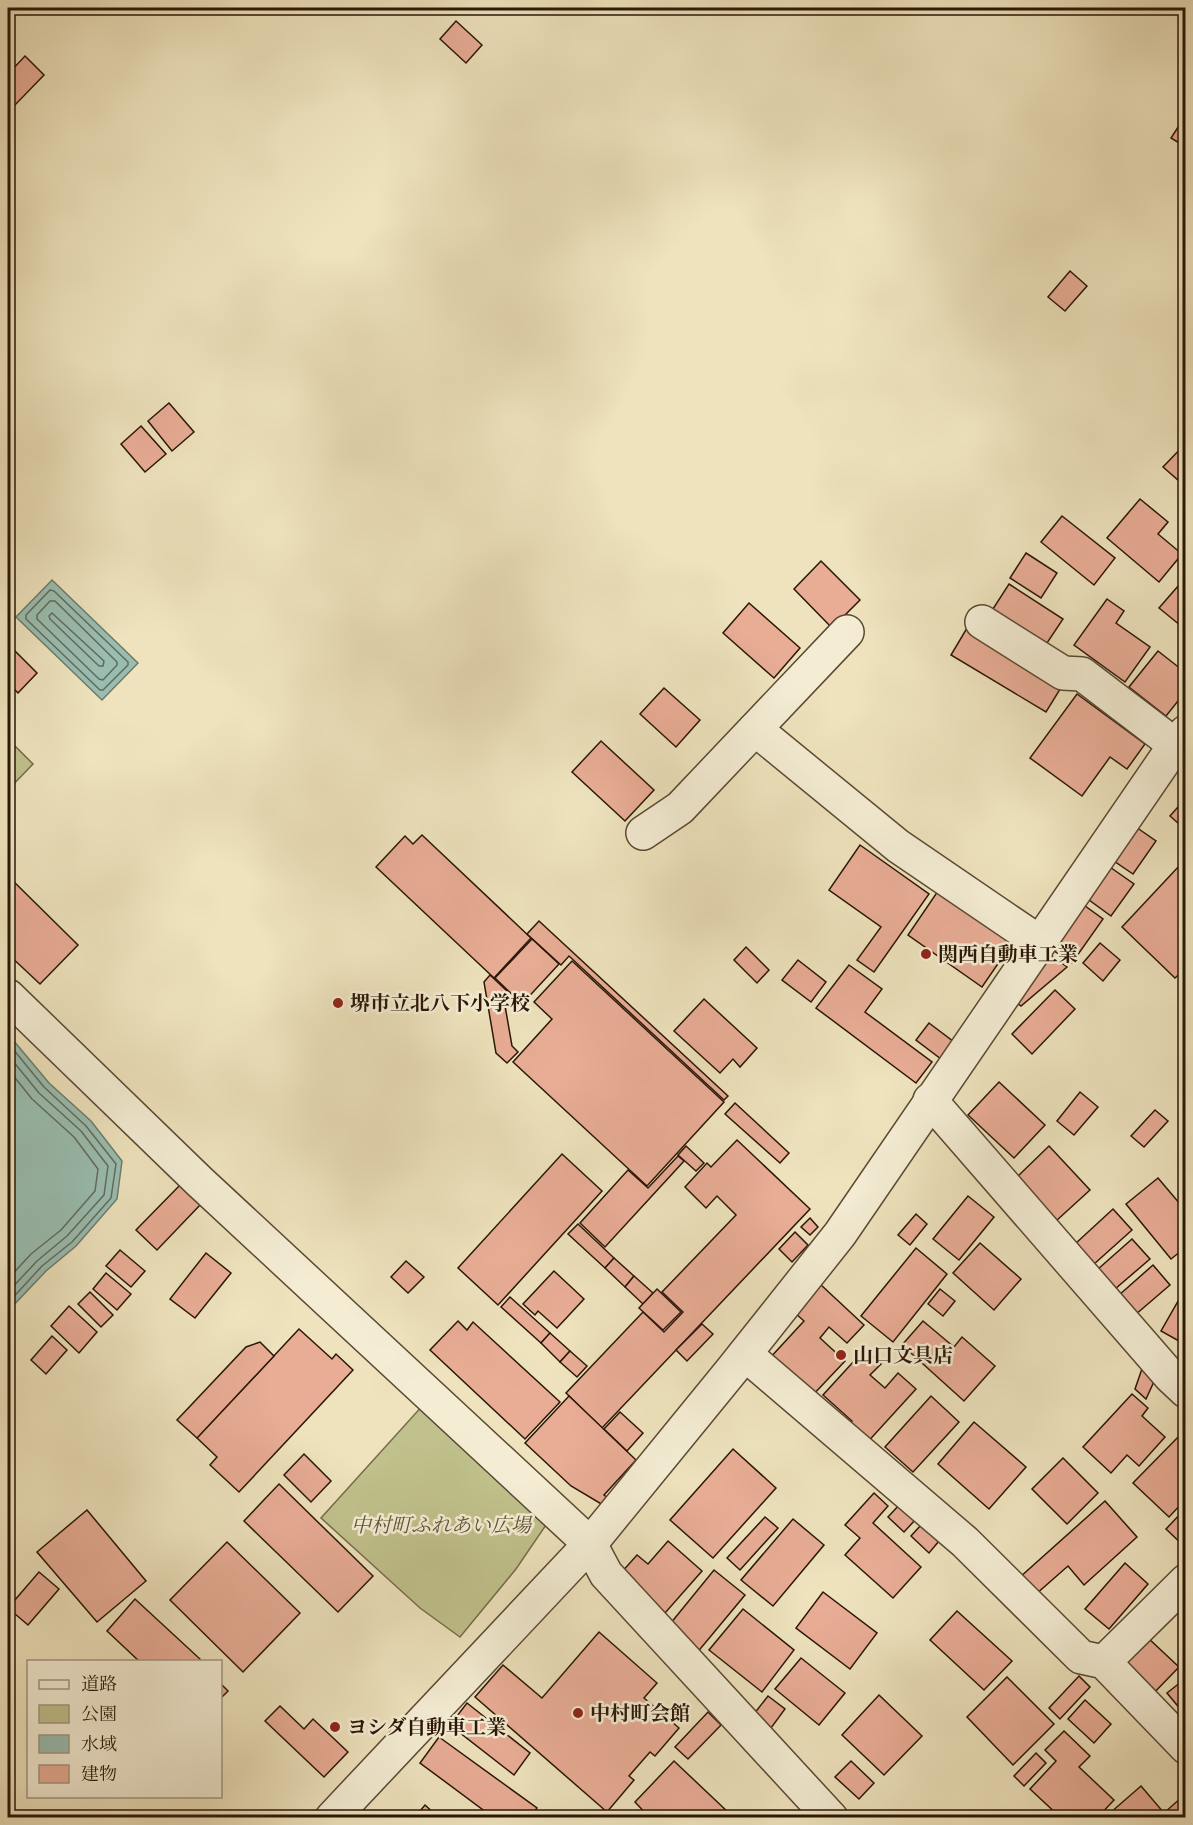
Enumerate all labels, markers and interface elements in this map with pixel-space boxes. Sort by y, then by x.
place label: 関西自動車工業 [938,942,1078,967]
marker: 関西自動車工業 [919,947,933,961]
place label: 堺市立北八下小学校 [350,991,530,1016]
marker: 堺市立北八下小学校 [331,996,345,1010]
place label: 山口文具店 [853,1343,953,1368]
marker: 山口文具店 [834,1348,848,1362]
park label: 中村町ふれあい広場 [351,1513,533,1538]
legend [27,1660,222,1798]
text: 道路 [81,1673,117,1696]
place label: 中村町会館 [590,1701,690,1726]
text: 公園 [81,1703,117,1726]
marker: 中村町会館 [571,1706,585,1720]
place label: ヨシダ自動車工業 [347,1715,506,1740]
marker: ヨシダ自動車工業 [328,1720,342,1734]
text: 水域 [81,1733,117,1756]
text: 建物 [81,1763,117,1786]

